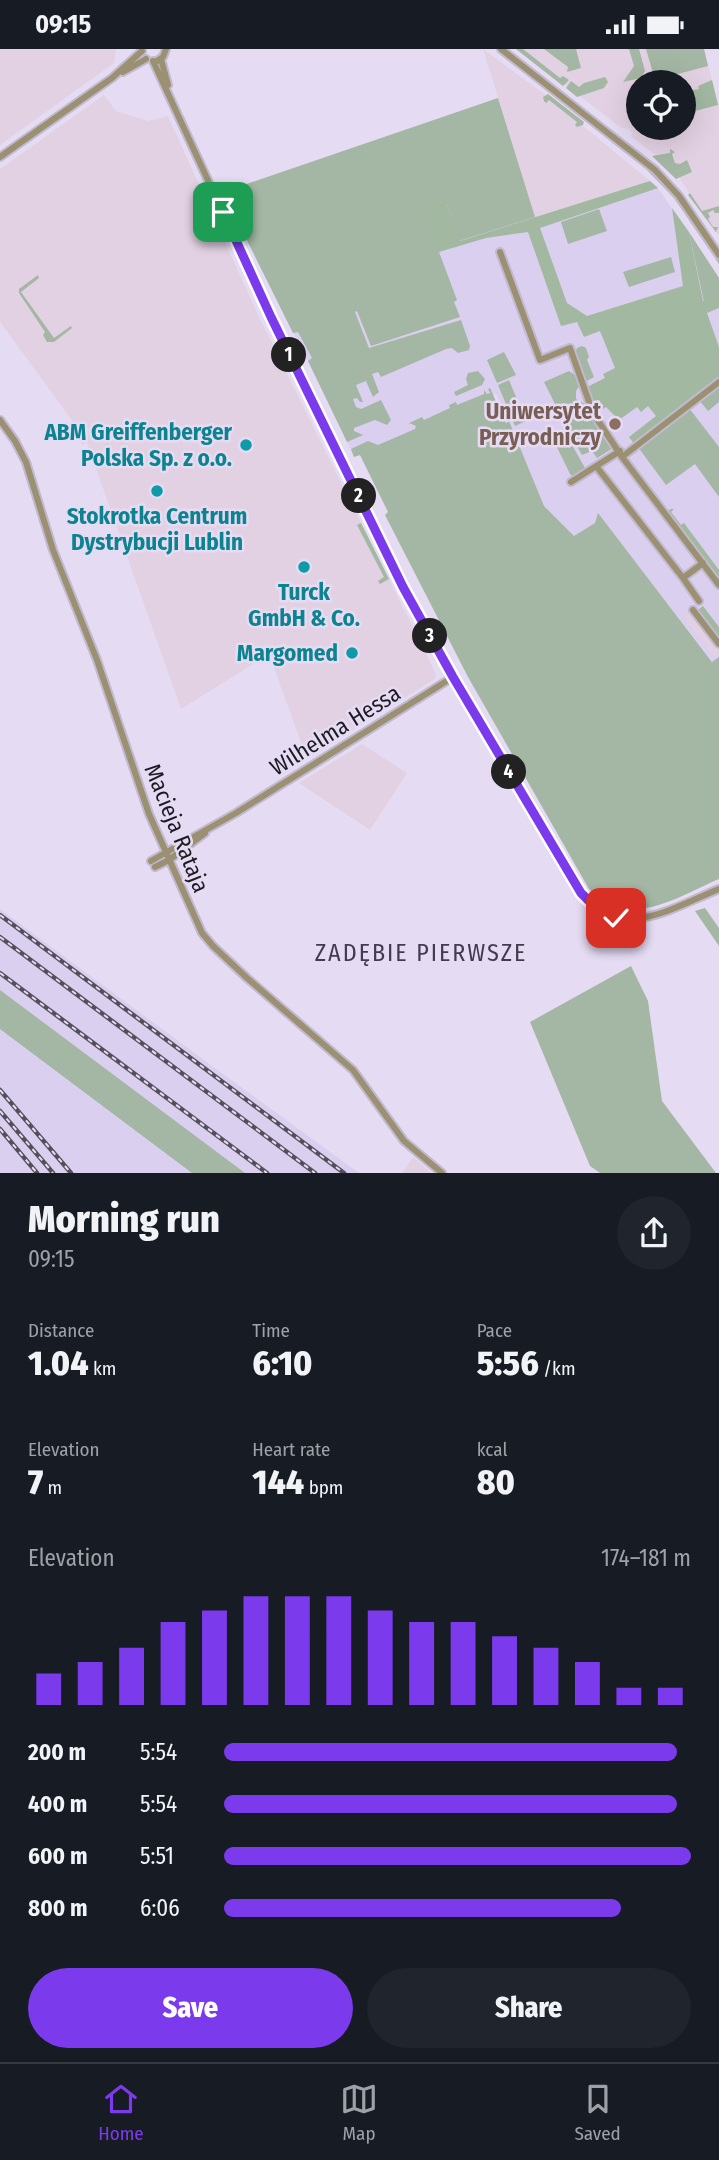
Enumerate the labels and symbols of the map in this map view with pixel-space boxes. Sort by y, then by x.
pin [193,182,253,242]
pin: 1 [272,337,306,373]
place label: Uniwersytet Przyrodniczy [479,397,602,451]
marker: Uniwersytet Przyrodniczy [607,416,623,432]
place label: ABM Greiffenberger Polska Sp. z o.o. [43,418,233,472]
marker: ABM Greiffenberger Polska Sp. z o.o. [238,437,254,453]
pin: 2 [342,479,376,513]
marker: Stokrotka Centrum Dystrybucji Lublin [149,483,165,499]
place label: Stokrotka Centrum Dystrybucji Lublin [67,502,247,556]
marker: Turck GmbH & Co. [296,559,312,575]
place label: Turck GmbH & Co. [248,578,360,632]
pin: 3 [412,619,448,653]
place label: Margomed [237,639,338,667]
marker: Margomed [344,645,360,661]
street label: Wilhelma Hessa [264,679,406,781]
pin: 4 [491,755,526,789]
street label: Macieja Rataja [139,760,215,896]
pin [586,888,646,948]
district label: ZADĘBIE PIERWSZE [315,939,527,967]

